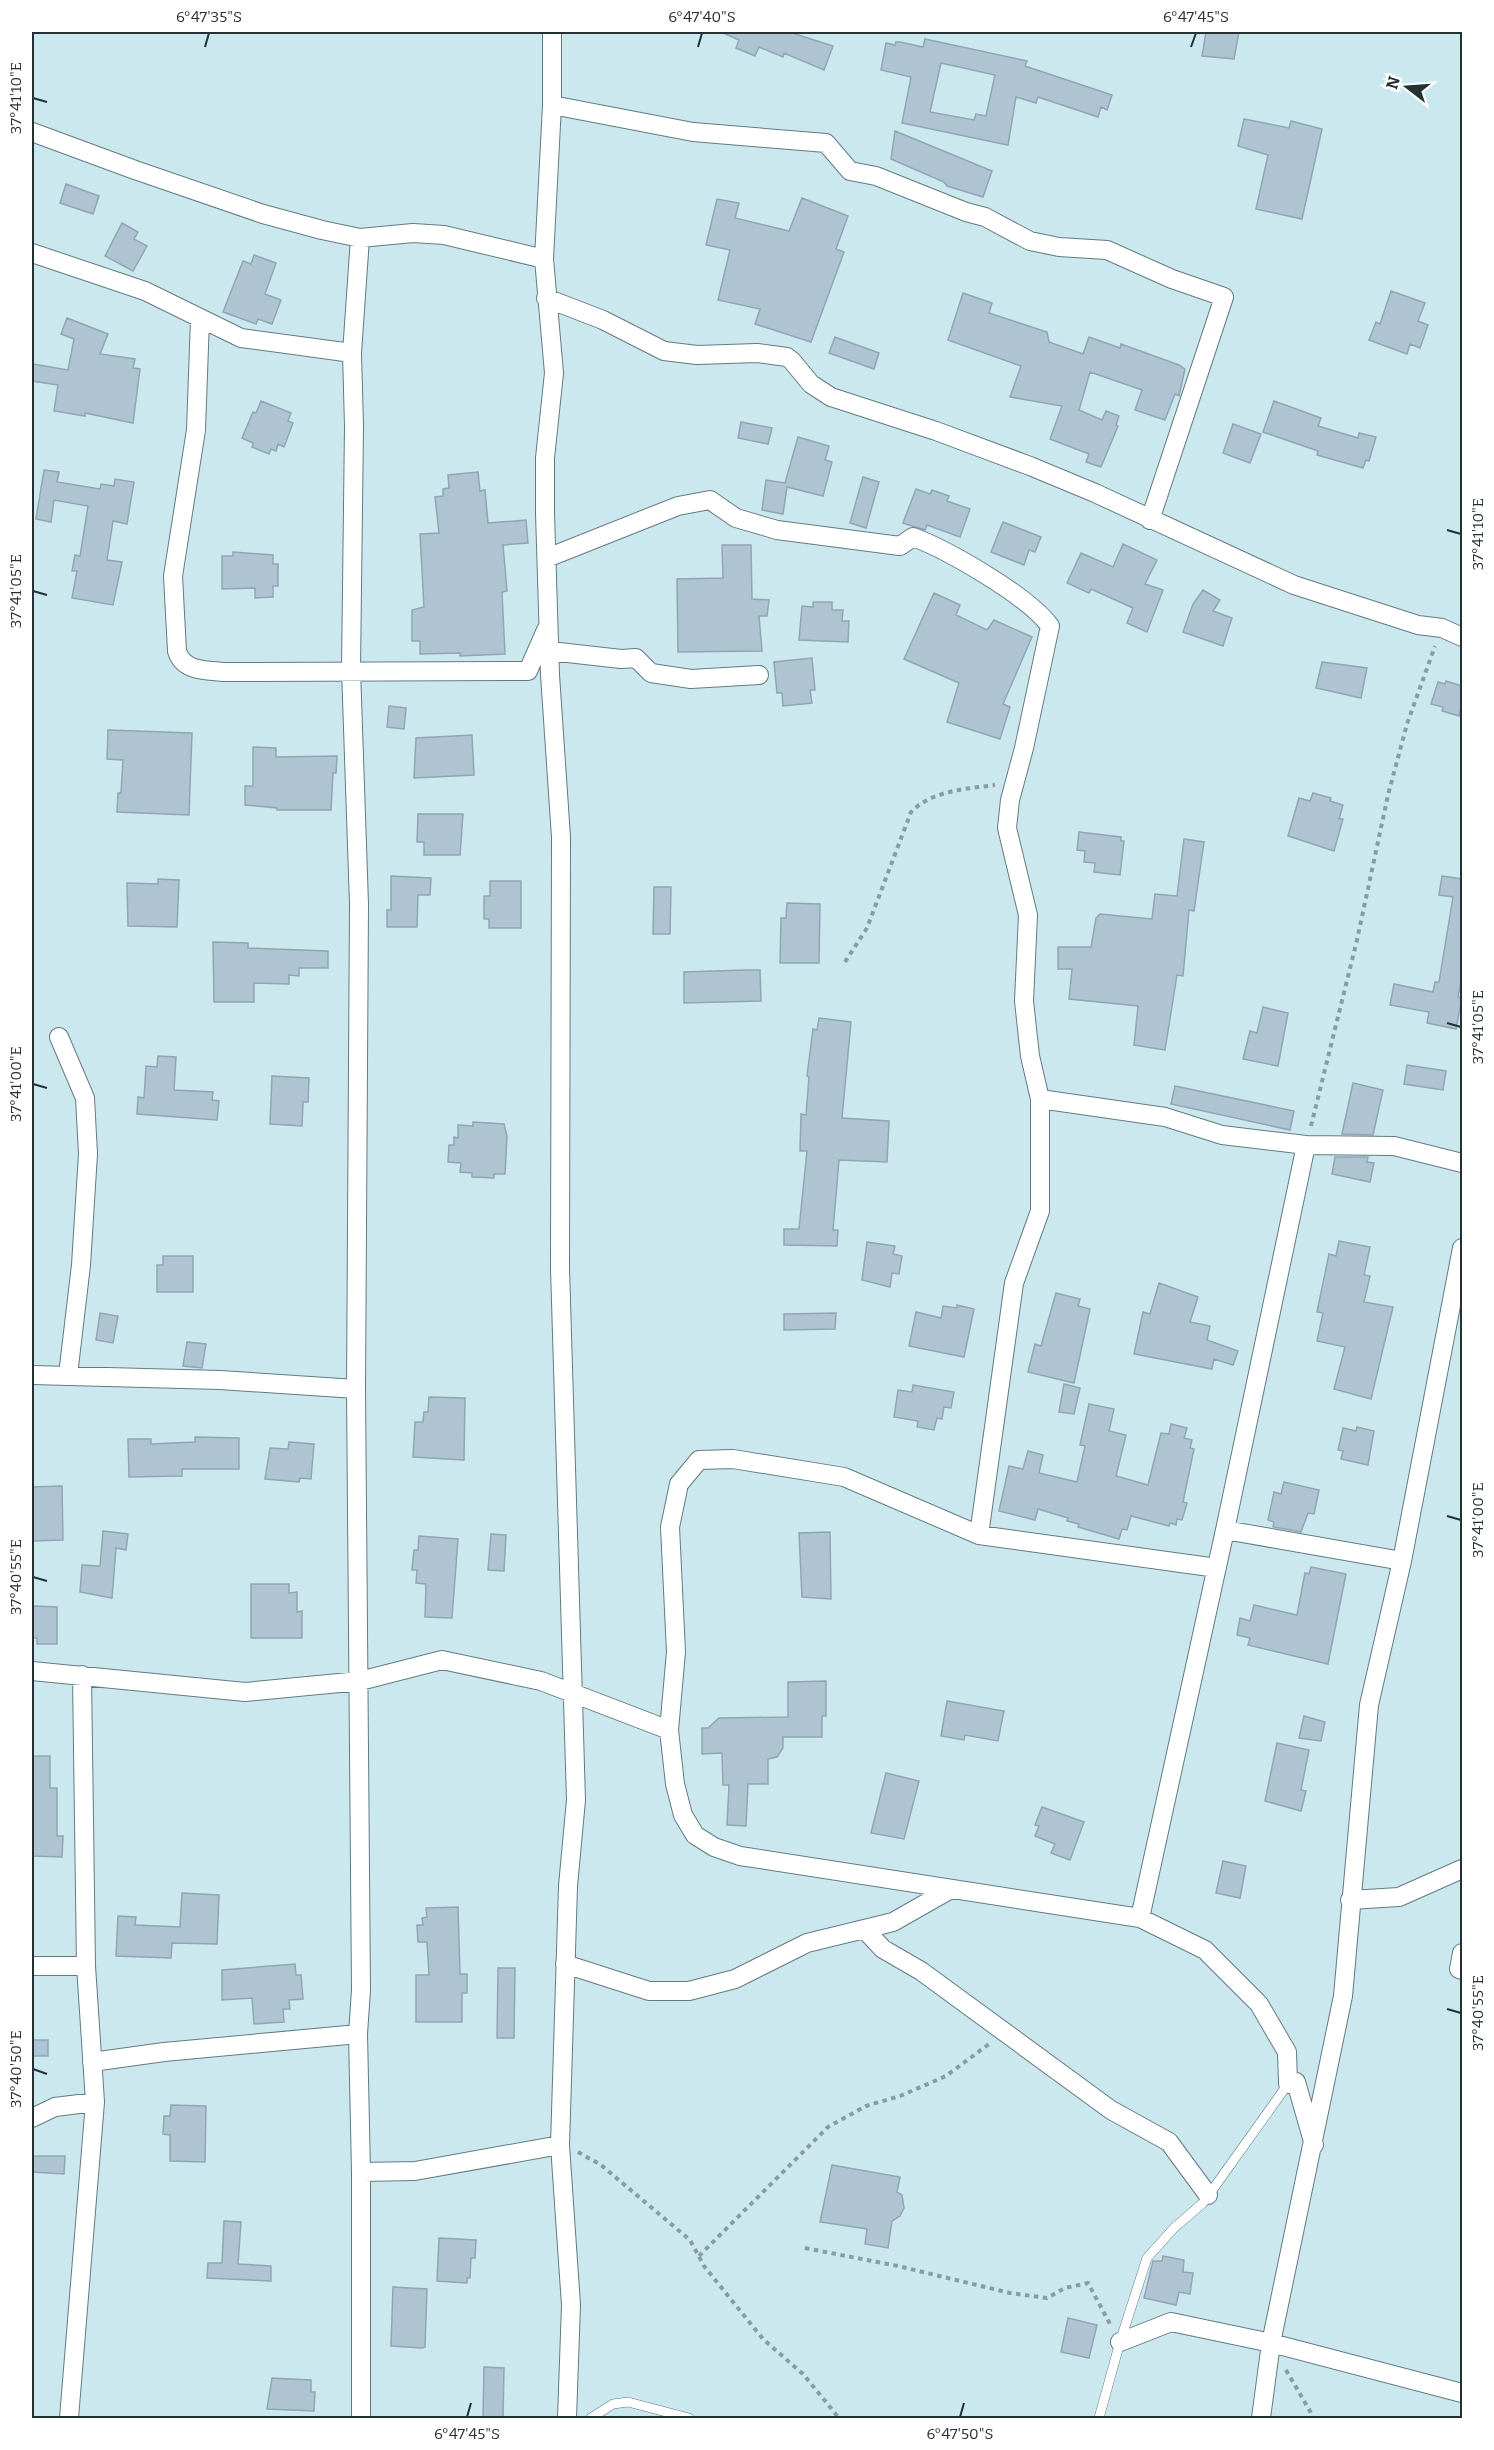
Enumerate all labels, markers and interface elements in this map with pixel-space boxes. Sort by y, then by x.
text: 6°47'35"S [176,8,242,26]
text: 6°47'40"S [668,8,736,26]
text: 6°47'45"S [1163,8,1229,26]
north arrow [1377,57,1437,117]
text: 37°41'10"E [7,62,25,134]
text: N [1382,74,1404,91]
text: 37°41'10"E [1469,498,1487,570]
text: 37°41'05"E [7,554,25,628]
text: 37°41'05"E [1469,990,1487,1064]
text: 37°41'00"E [7,1046,25,1122]
text: 37°41'00"E [1469,1482,1487,1558]
text: 37°40'55"E [7,1539,25,1615]
text: 37°40'55"E [1469,1975,1487,2051]
text: 37°40'50"E [7,2030,25,2108]
text: 6°47'45"S [434,2425,500,2443]
text: 6°47'50"S [927,2425,993,2443]

